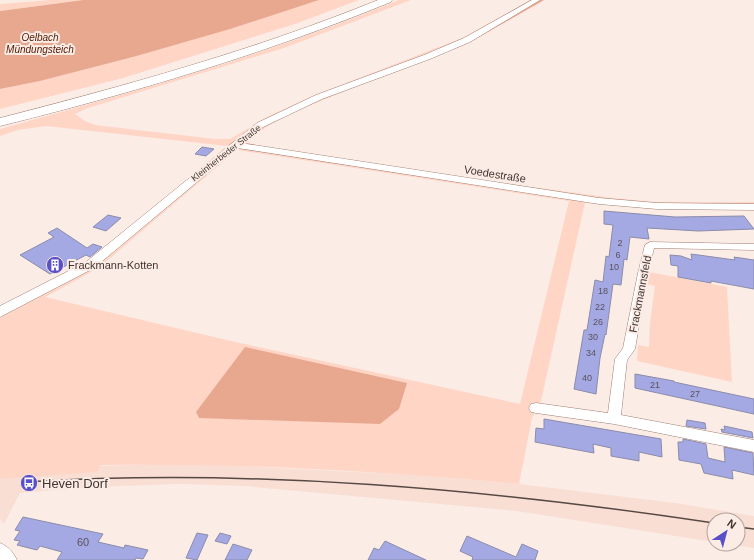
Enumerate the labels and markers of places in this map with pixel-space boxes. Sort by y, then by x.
building icon: Frackmann-Kotten [45,255,65,275]
place label: Frackmann-Kotten [68,259,158,271]
bus stop icon: Heven Dorf [19,473,39,493]
place label: Heven Dorf [42,476,108,491]

